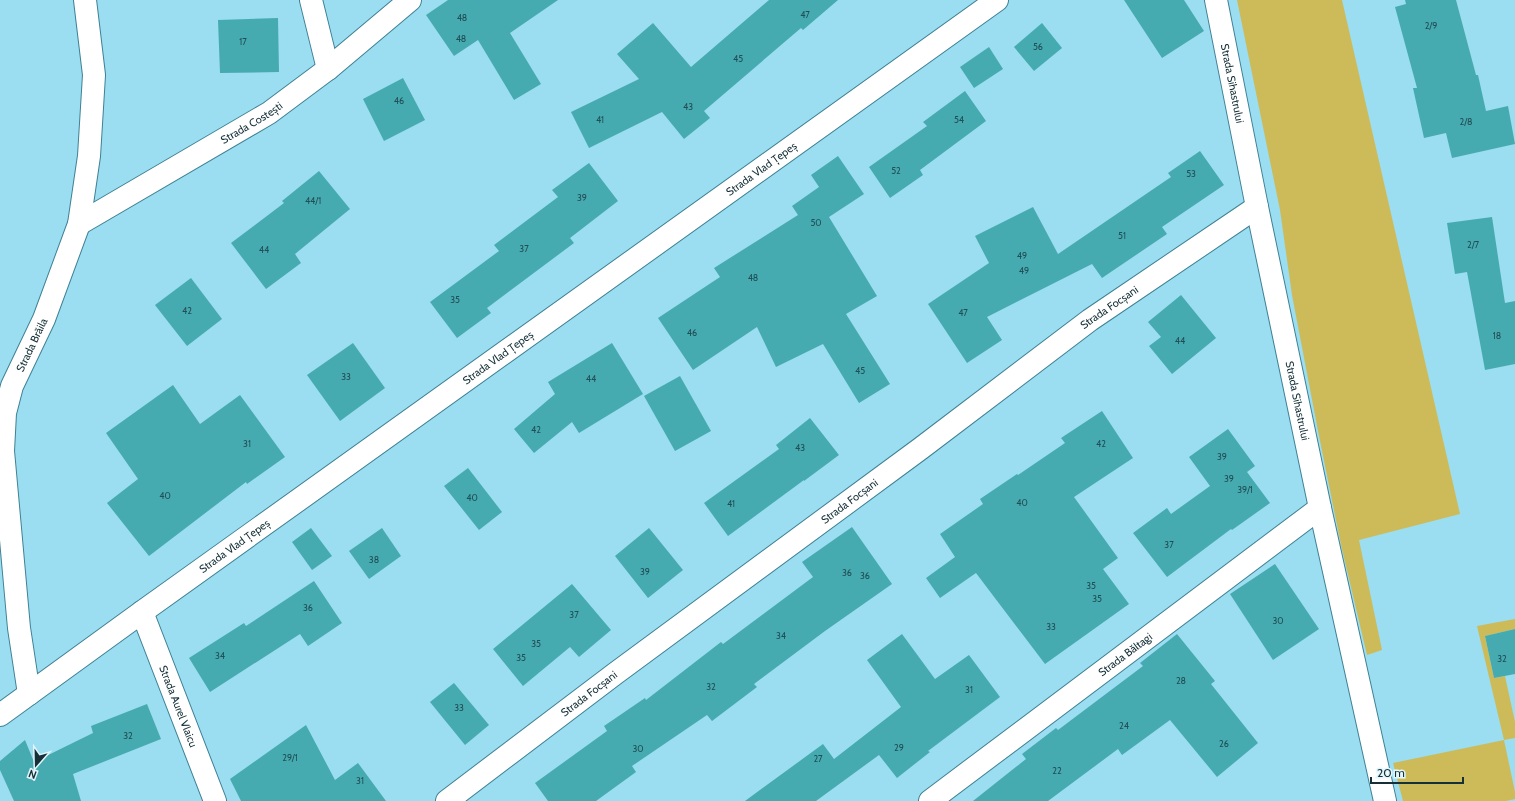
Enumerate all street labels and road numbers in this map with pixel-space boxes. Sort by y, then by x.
street label: Strada Sihastrului [1218,42,1247,124]
street label: Strada Costești [218,99,285,147]
street label: Strada Vlad Țepeș [723,138,800,199]
street label: Strada Focșani [1077,282,1141,332]
street label: Strada Brăila [13,315,51,374]
street label: Strada Vlad Țepeș [460,327,537,387]
street label: Strada Sihastrului [1282,360,1313,442]
street label: Strada Focșani [818,475,881,527]
street label: Strada Vlad Țepeș [196,516,273,576]
street label: Strada Băltagi [1095,630,1155,679]
street label: Strada Aurel Vlaicu [156,663,201,749]
street label: Strada Focșani [558,668,620,719]

